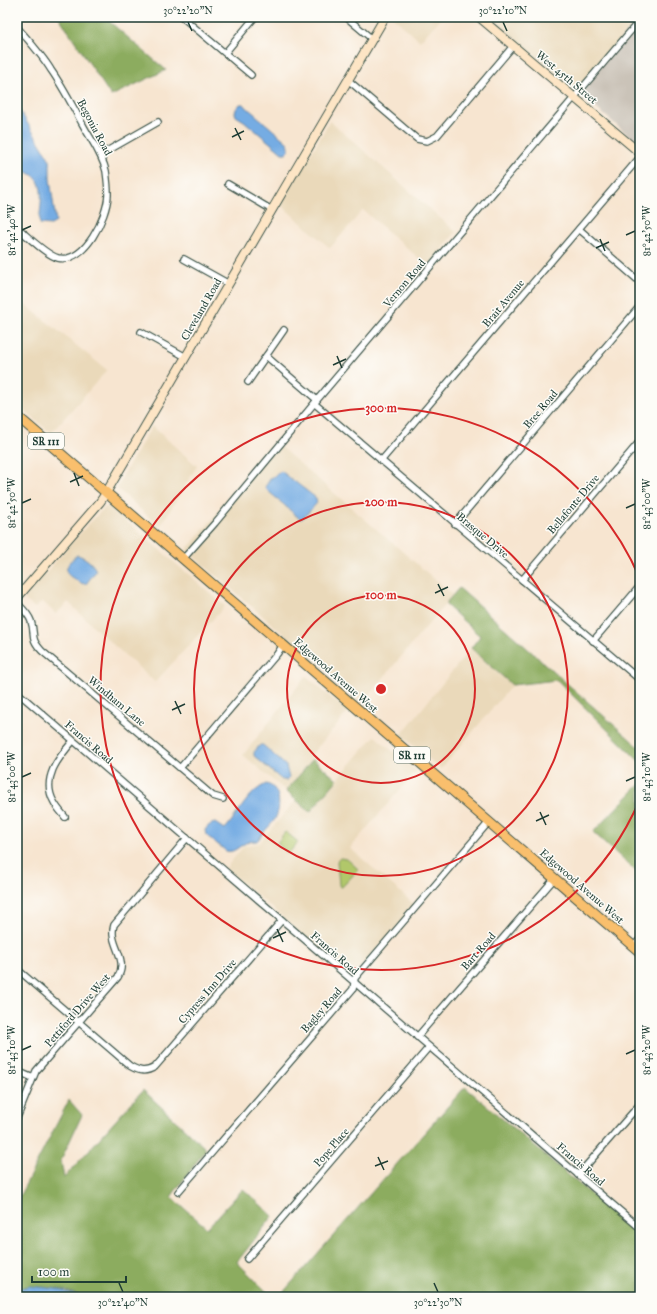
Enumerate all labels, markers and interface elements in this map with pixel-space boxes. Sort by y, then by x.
text: 30°22'20"N [163,5,213,17]
text: 30°22'10"N [479,5,528,17]
street label: West 45th Street [533,48,600,107]
street label: Begonia Road [74,97,115,158]
text: 81°42'40"W [6,204,18,256]
text: 81°42'50"W [641,205,653,256]
street label: Vernon Road [380,256,429,311]
street label: Cleveland Road [178,275,225,343]
street label: Brait Avenue [480,277,527,330]
street label: Bree Road [521,387,561,431]
text: 300 m [365,401,398,416]
road number: SR 111 [28,433,64,449]
street label: Bellafonte Drive [545,472,602,537]
text: 81°42'50"W [6,477,18,528]
text: 81°43'00"W [641,478,653,529]
text: 200 m [365,495,398,509]
street label: Brasque Drive [454,510,512,562]
text: 100 m [365,588,398,602]
street label: Edgewood Avenue West [291,635,380,716]
street label: Windham Lane [85,674,148,729]
centre of rings [374,682,388,696]
street label: Francis Road [62,718,116,767]
road number: SR 111 [394,747,430,763]
text: 81°43'00"W [6,751,18,802]
text: 81°43'10"W [641,752,653,801]
street label: Edgewood Avenue West [537,846,626,927]
street label: Francis Road [308,929,362,978]
street label: Bart Road [458,929,499,973]
street label: Cypress Inn Drive [176,956,239,1026]
street label: Pettiford Drive West [42,971,113,1050]
street label: Bagley Road [298,985,345,1036]
text: 81°43'10"W [6,1025,18,1074]
text: 81°43'20"W [641,1025,653,1075]
street label: Pope Place [311,1125,352,1169]
street label: Francis Road [554,1140,608,1189]
scale bar [32,1258,126,1284]
text: 100 m [38,1265,69,1279]
text: 30°22'40"N [98,1297,149,1309]
text: 30°22'30"N [414,1297,463,1309]

